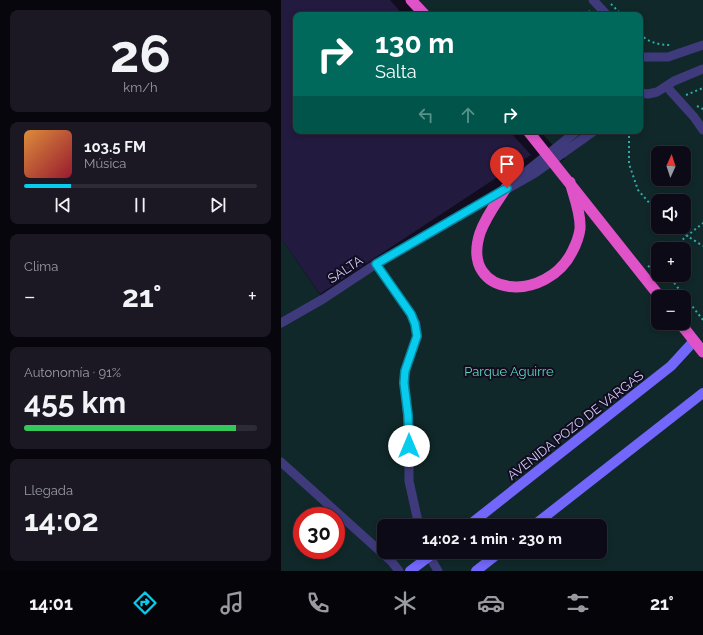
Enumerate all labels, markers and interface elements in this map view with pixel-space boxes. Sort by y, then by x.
text: 26 [110,23,171,84]
text: 130 m [375,27,454,60]
icon: right [309,28,361,80]
text: Salta [375,61,416,82]
text: km/h [123,80,158,95]
icon: left [415,104,437,126]
icon: ahead [457,104,479,126]
icon: right [499,104,521,126]
text: 103.5 FM [84,138,146,156]
north arrow [651,146,691,186]
map controls [651,146,691,330]
pin [490,147,524,188]
icon: arrive [496,153,518,175]
text: Música [84,156,126,171]
icon: previous [52,194,74,216]
icon: pause [129,194,151,216]
icon: next [207,194,229,216]
button: sound [651,194,691,234]
button: + [651,242,691,282]
street label: SALTA [325,253,366,286]
text: Clima [24,259,58,274]
text: 21° [122,279,162,314]
text: − [24,283,36,309]
text: + [248,283,257,309]
button: − [651,290,691,330]
park label: Parque Aguirre [464,364,554,379]
text: Autonomía · 91% [24,365,121,380]
street label: AVENIDA POZO DE VARGAS [504,368,646,483]
text: 455 km [24,385,126,420]
position arrow [388,425,430,467]
text: Llegada [24,483,73,498]
text: 14:02 [24,503,99,538]
speed limit sign: 30 [293,507,345,559]
text: 14:02 · 1 min · 230 m [422,530,562,548]
icon: directions [131,589,159,617]
icon: music [218,589,246,617]
icon: phone [304,589,332,617]
icon: climate [391,589,419,617]
icon: car [477,589,505,617]
icon: filters [564,589,592,617]
text: 14:01 [29,593,73,614]
text: 21° [650,593,674,614]

